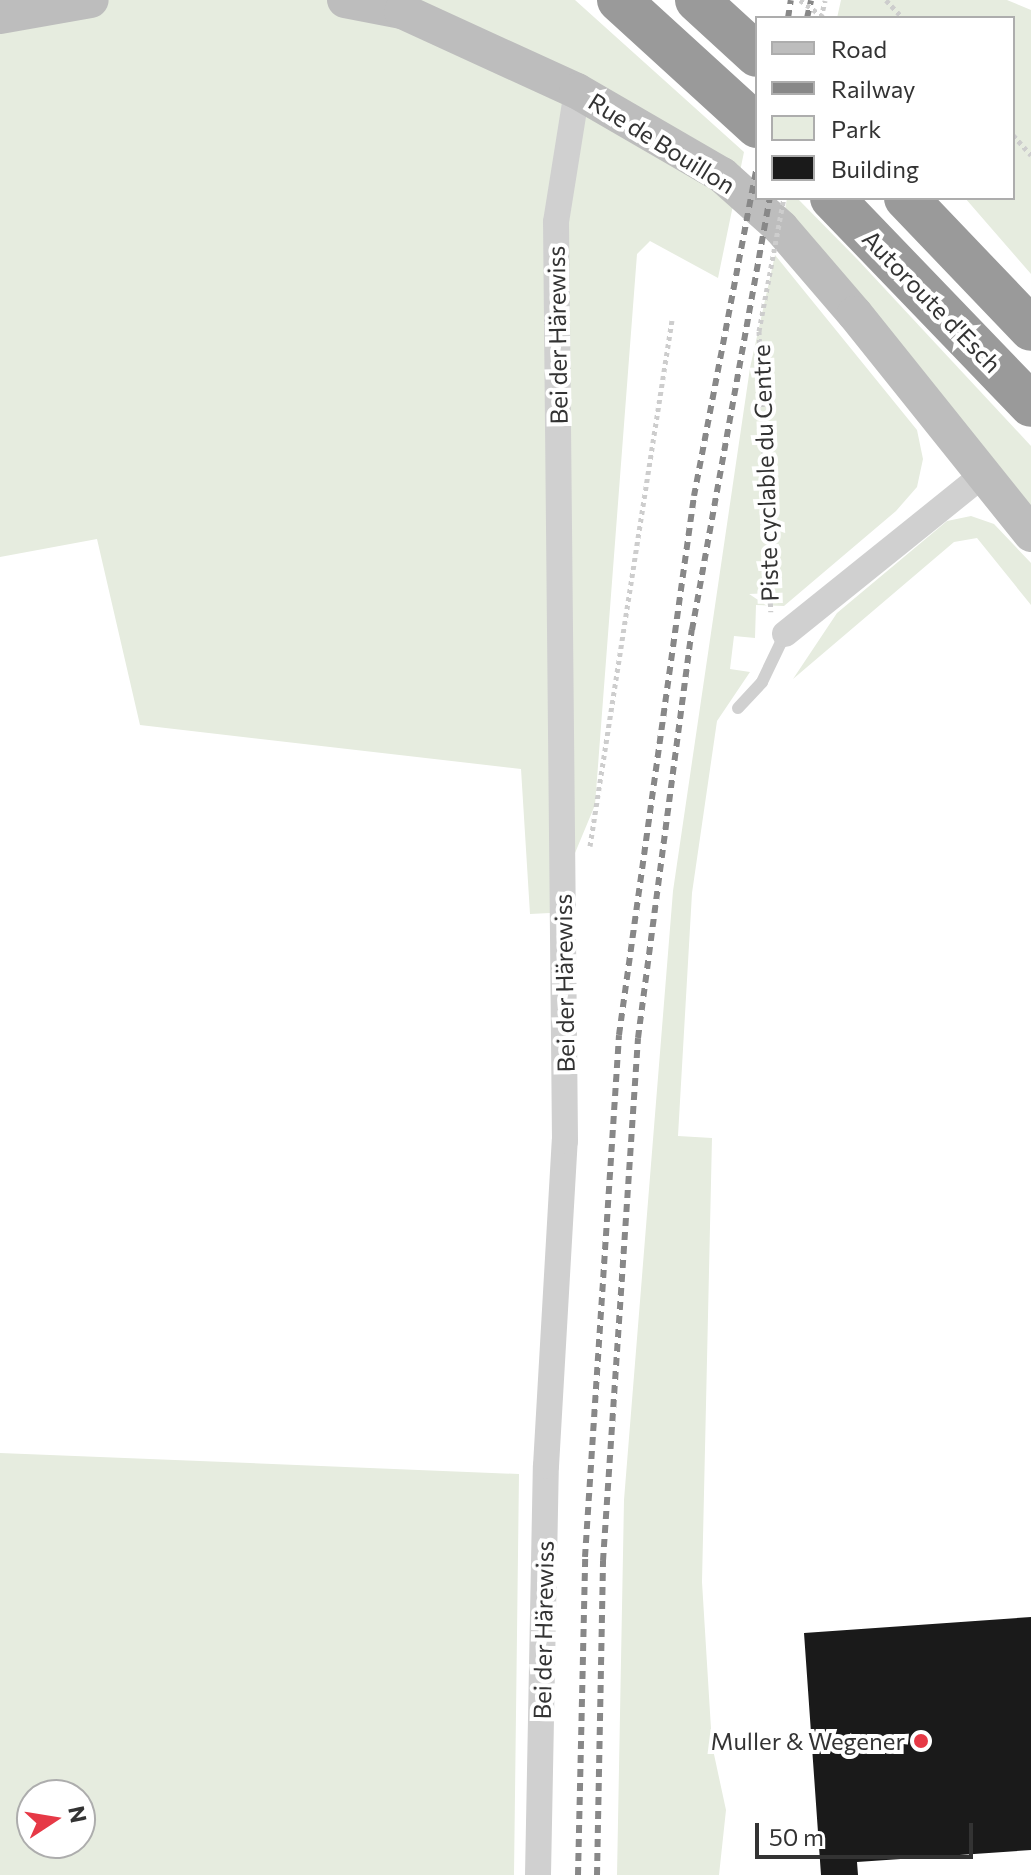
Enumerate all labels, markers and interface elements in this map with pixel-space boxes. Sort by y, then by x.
legend [755,16,1015,200]
text: Road [831,34,887,63]
text: Railway [831,74,916,103]
street label: Rue de Bouillon [583,86,741,200]
text: Park [831,114,881,143]
text: Building [831,154,919,183]
street label: Autoroute d'Esch [857,224,1007,378]
street label: Bei der Härewiss [541,245,573,425]
street label: Piste cyclable du Centre [746,344,784,602]
street label: Bei der Härewiss [548,893,580,1073]
street label: Bei der Härewiss [527,1540,559,1720]
place label: Muller & Wegener [711,1727,905,1755]
marker: Muller & Wegener [912,1732,930,1750]
north arrow [16,1779,96,1859]
text: N [63,1803,93,1825]
scale bar [759,1807,977,1857]
text: 50 m [769,1822,824,1851]

